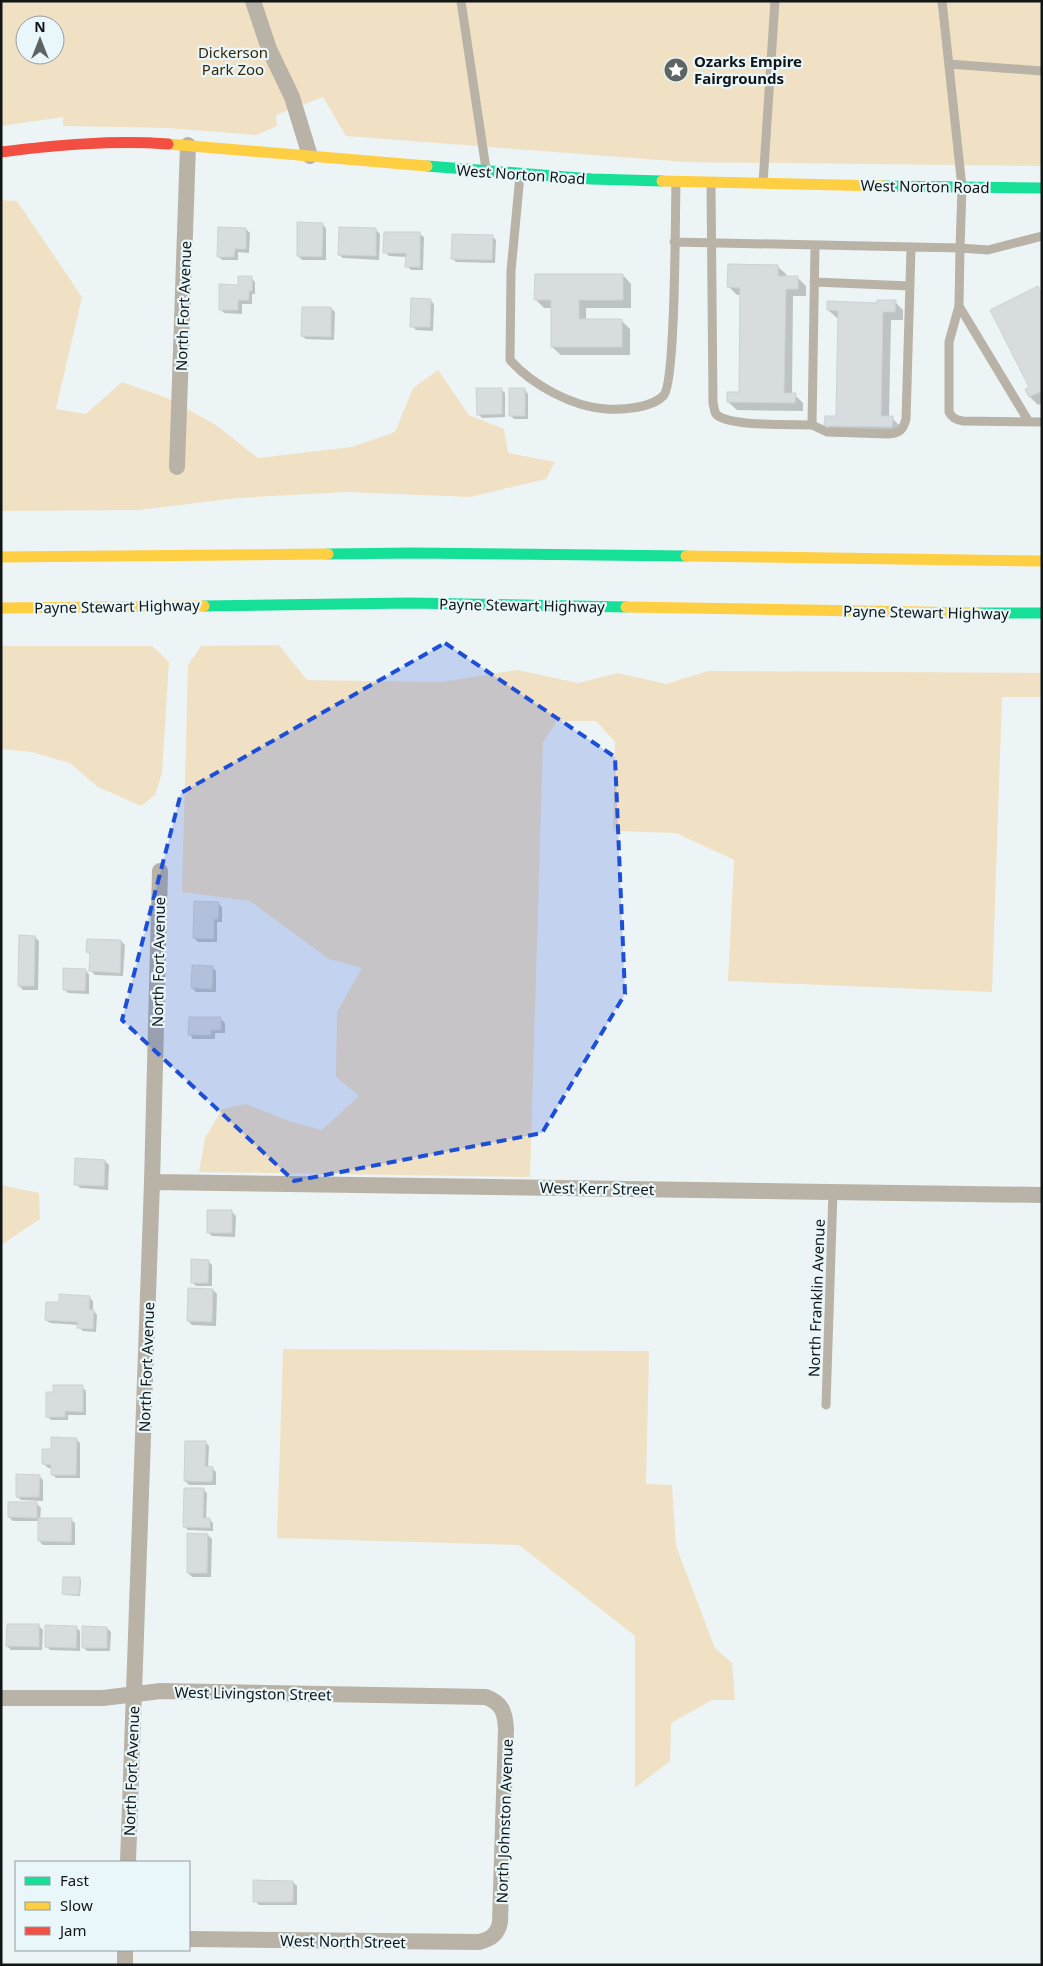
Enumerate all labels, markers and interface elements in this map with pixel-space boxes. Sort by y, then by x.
north arrow [15,15,65,65]
text: N [34,17,46,36]
park label: Dickerson Park Zoo [198,42,268,79]
place label: Ozarks Empire Fairgrounds [694,51,802,88]
place icon: Ozarks Empire Fairgrounds [663,57,689,83]
street label: West Norton Road [456,160,586,188]
street label: West Norton Road [860,175,990,197]
street label: North Fort Avenue [171,241,195,371]
street label: Payne Stewart Highway [439,594,605,616]
street label: Payne Stewart Highway [34,595,200,617]
street label: Payne Stewart Highway [843,601,1009,623]
street label: North Fort Avenue [147,897,169,1027]
street label: West Kerr Street [540,1177,655,1199]
street label: North Franklin Avenue [803,1219,829,1377]
street label: North Fort Avenue [134,1302,158,1432]
street label: West Livingston Street [174,1682,332,1704]
street label: North Fort Avenue [119,1706,143,1836]
street label: North Johnston Avenue [491,1738,517,1904]
legend [15,1861,190,1951]
text: Fast [60,1870,89,1890]
text: Slow [60,1895,93,1915]
text: Jam [58,1920,87,1940]
street label: West North Street [280,1930,407,1952]

